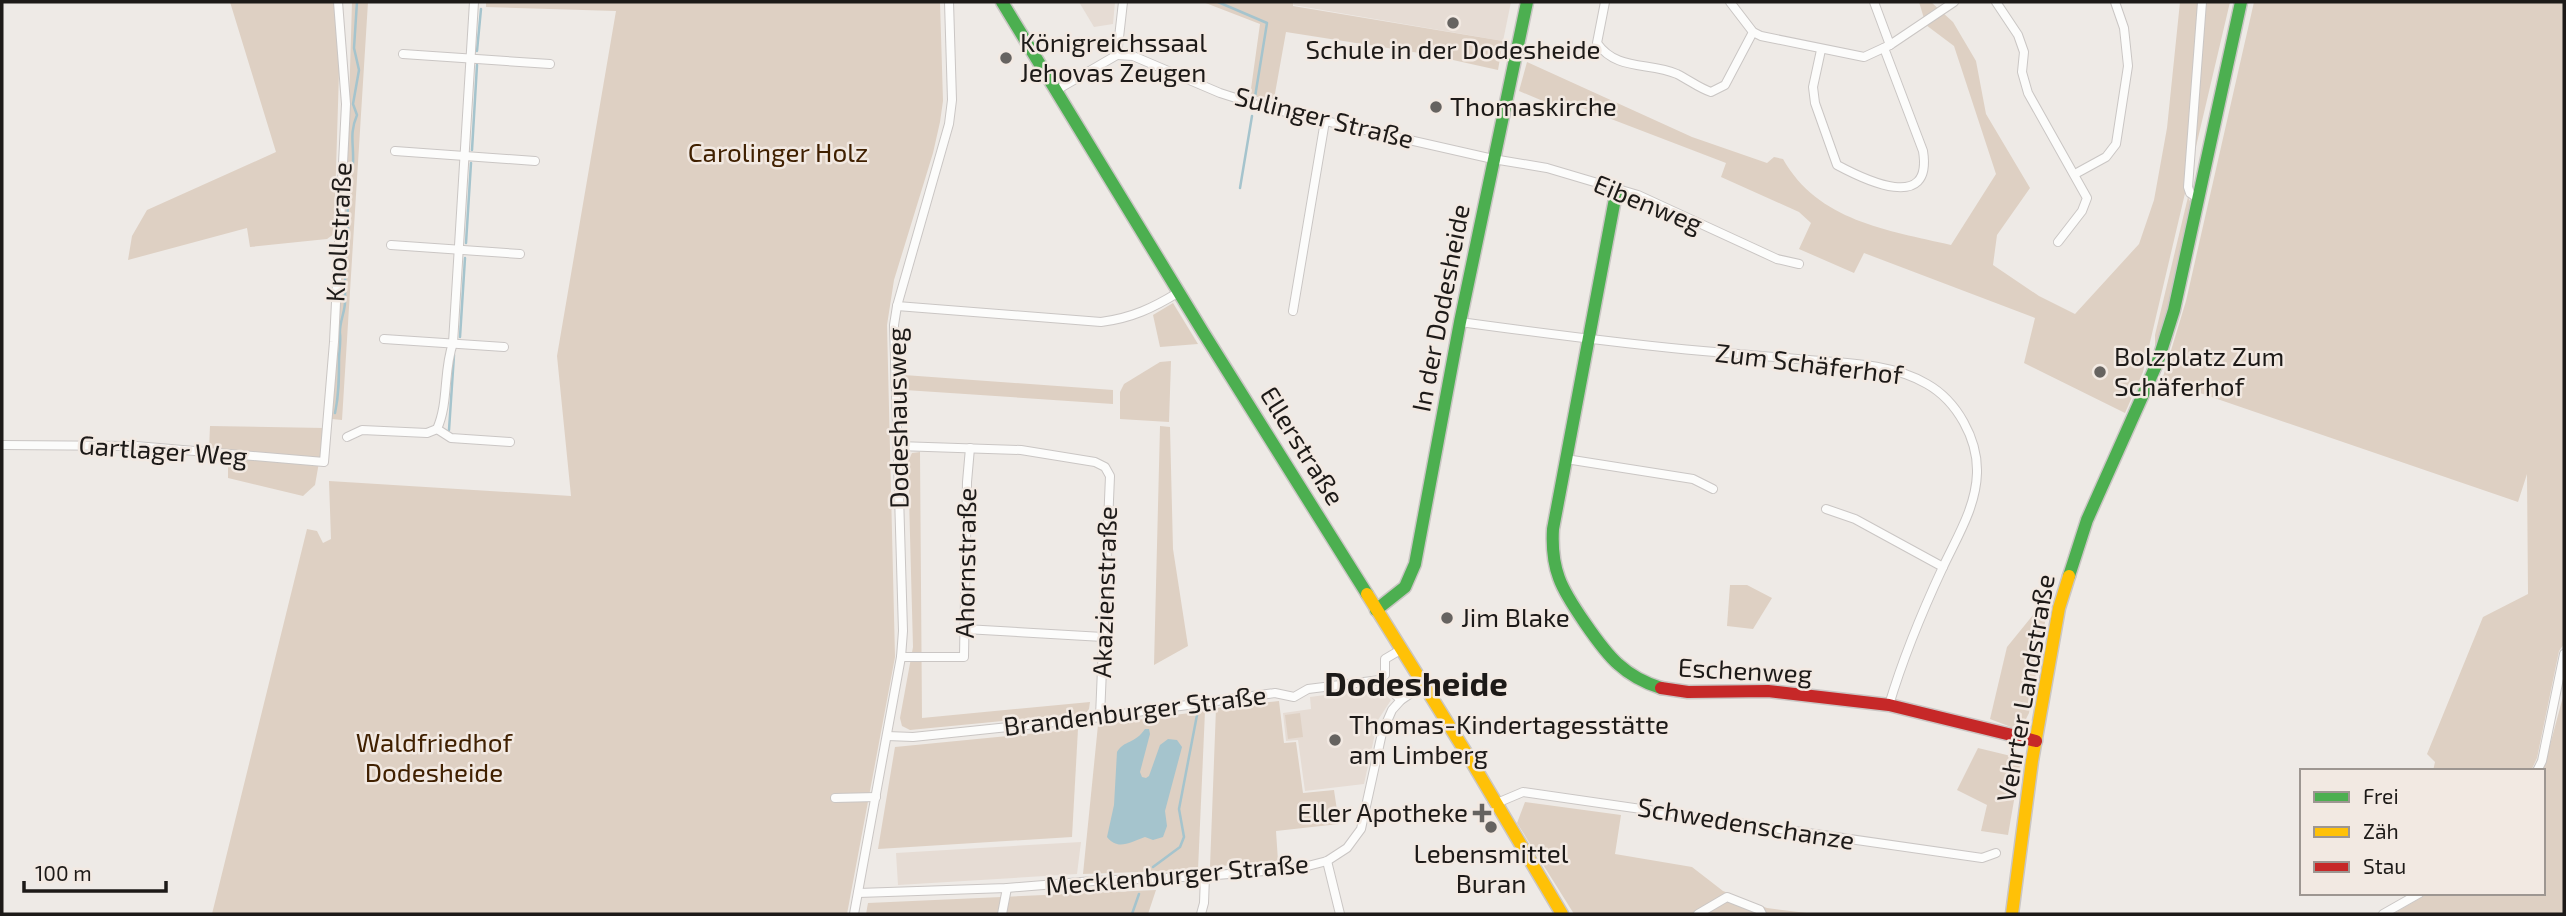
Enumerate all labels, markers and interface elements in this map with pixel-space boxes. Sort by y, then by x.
marker: Schule in der Dodesheide [1445,15,1461,31]
place label: Königreichssaal Jehovas Zeugen [1020,26,1207,87]
place label: Schule in der Dodesheide [1305,33,1601,64]
marker: Königreichssaal Jehovas Zeugen [998,50,1014,66]
street label: Sulinger Straße [1232,79,1417,154]
place label: Thomaskirche [1450,90,1617,121]
marker: Thomaskirche [1428,99,1444,115]
park label: Carolinger Holz [688,136,868,167]
street label: Knollstraße [318,161,357,303]
street label: Eibenweg [1590,167,1708,238]
street label: In der Dodesheide [1404,201,1475,414]
street label: Dodeshausweg [879,327,914,509]
street label: Zum Schäferhof [1714,336,1906,390]
place label: Bolzplatz Zum Schäferhof [2114,340,2284,401]
marker: Bolzplatz Zum Schäferhof [2092,364,2108,380]
street label: Ellerstraße [1255,380,1352,510]
street label: Gartlager Weg [78,428,249,471]
street label: Ahornstraße [948,487,981,639]
street label: Akazienstraße [1085,506,1122,678]
street label: Vehrter Landstraße [1989,571,2060,804]
place label: Jim Blake [1461,601,1570,632]
marker: Jim Blake [1439,610,1455,626]
street label: Eschenweg [1677,651,1813,688]
district label: Dodesheide [1324,663,1508,703]
street label: Brandenburger Straße [1002,678,1268,741]
place label: Thomas-Kindertagesstätte am Limberg [1349,708,1669,769]
park label: Waldfriedhof Dodesheide [356,726,513,787]
marker: Thomas-Kindertagesstätte am Limberg [1327,732,1343,748]
legend [2300,769,2545,895]
text: Frei [2363,783,2399,808]
street label: Schwedenschanze [1636,790,1857,855]
place label: Eller Apotheke [1297,796,1468,827]
marker: Eller Apotheke [1474,805,1490,821]
text: Zäh [2363,818,2399,843]
marker: Lebensmittel Buran [1483,819,1499,835]
place label: Lebensmittel Buran [1413,837,1569,898]
street label: Mecklenburger Straße [1044,847,1310,900]
scale bar [24,850,166,894]
text: Stau [2363,853,2406,878]
text: 100 m [35,860,92,885]

